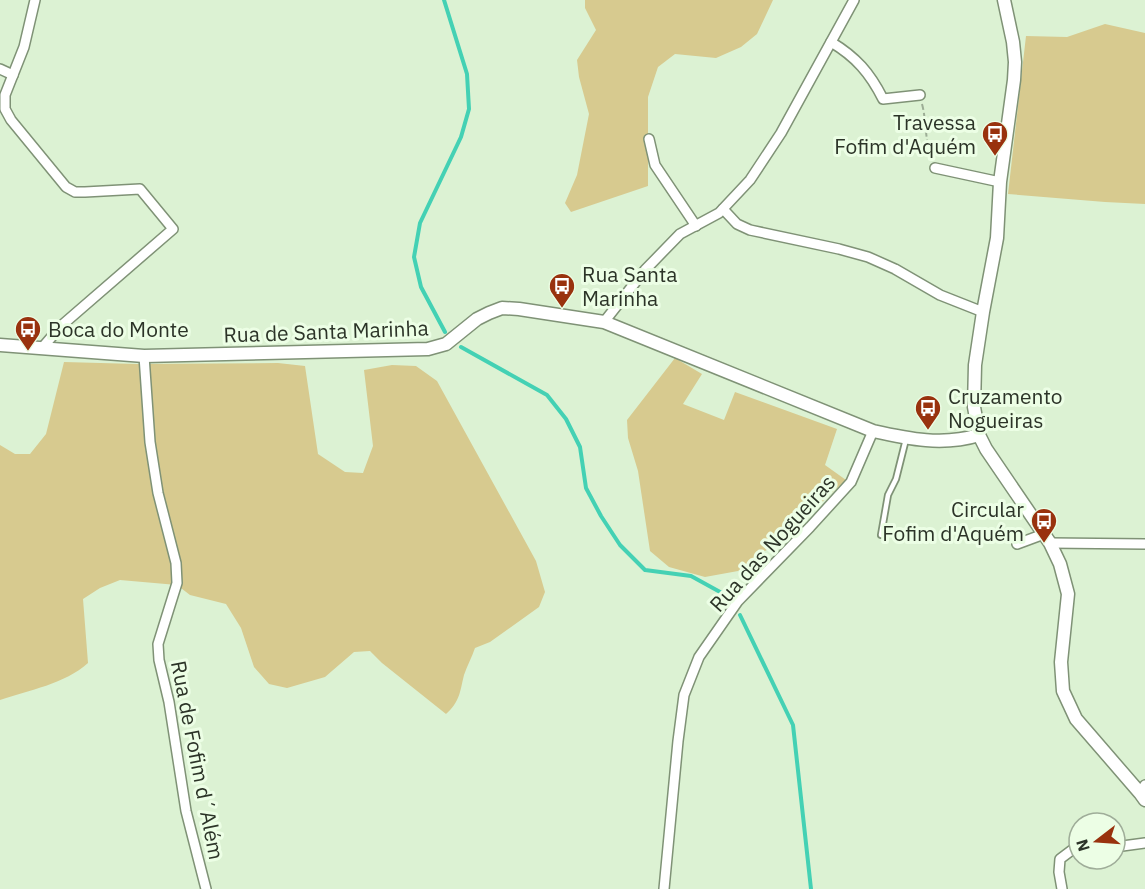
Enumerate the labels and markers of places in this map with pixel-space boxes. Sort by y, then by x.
place label: Travessa Fofim d'Aquém [834,108,976,160]
bus stop icon: Travessa Fofim d'Aquém [980,119,1010,157]
place label: Rua Santa Marinha [582,260,677,312]
bus stop icon: Rua Santa Marinha [547,271,577,309]
bus stop icon: Boca do Monte [13,314,43,352]
place label: Boca do Monte [48,315,189,343]
place label: Cruzamento Nogueiras [948,382,1062,434]
bus stop icon: Cruzamento Nogueiras [913,393,943,431]
place label: Circular Fofim d'Aquém [882,495,1024,547]
bus stop icon: Circular Fofim d'Aquém [1029,506,1059,544]

